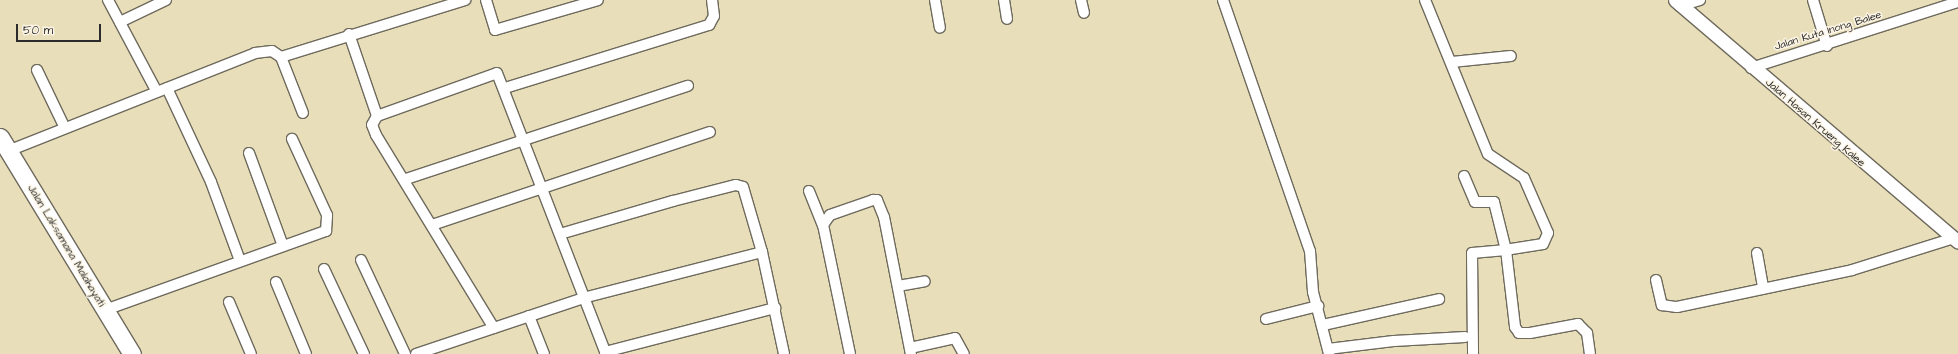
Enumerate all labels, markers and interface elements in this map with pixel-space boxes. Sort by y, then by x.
street label: Jalan Kuta Inong Balee [1773,8,1883,54]
scale bar [18,16,103,42]
text: 50 m [23,22,53,39]
street label: Jalan Hasan Krueng Kalee [1762,76,1868,170]
street label: Jalan Laksamana Malahayati [24,183,108,309]

